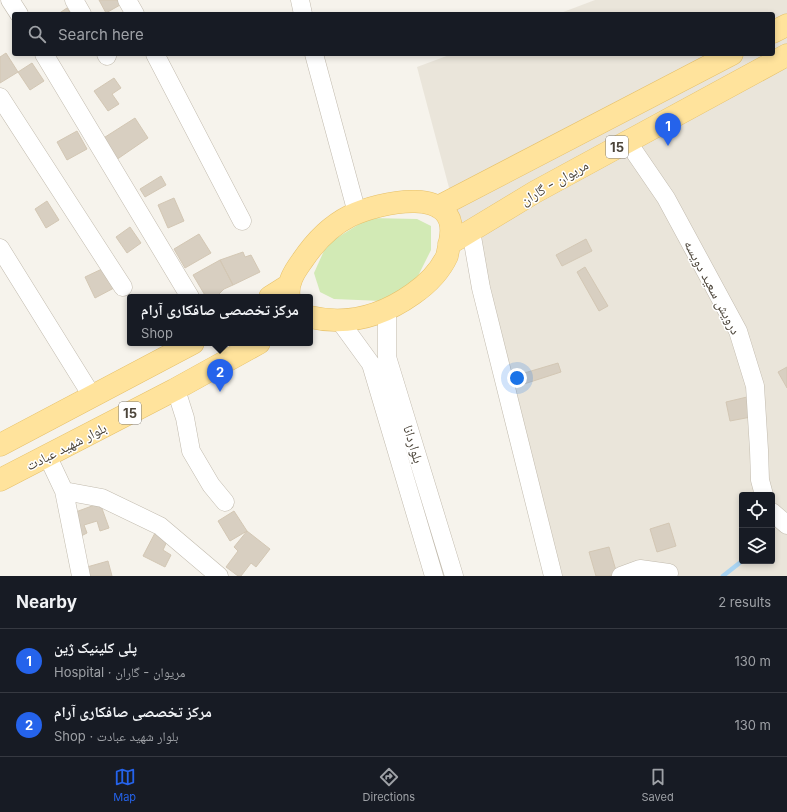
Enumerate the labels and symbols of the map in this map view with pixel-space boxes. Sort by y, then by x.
pin: 1 [655,113,681,146]
road number: 15 [606,136,628,158]
street label: مریوان - گاران [517,156,591,209]
street label: درویش سعید دویسه [680,237,745,338]
pin: 2 [207,359,233,392]
your location [507,368,527,388]
road number: 15 [119,402,141,424]
street label: بلوار شهید عبادت [23,418,110,474]
street label: بلواردانا [399,423,428,466]

